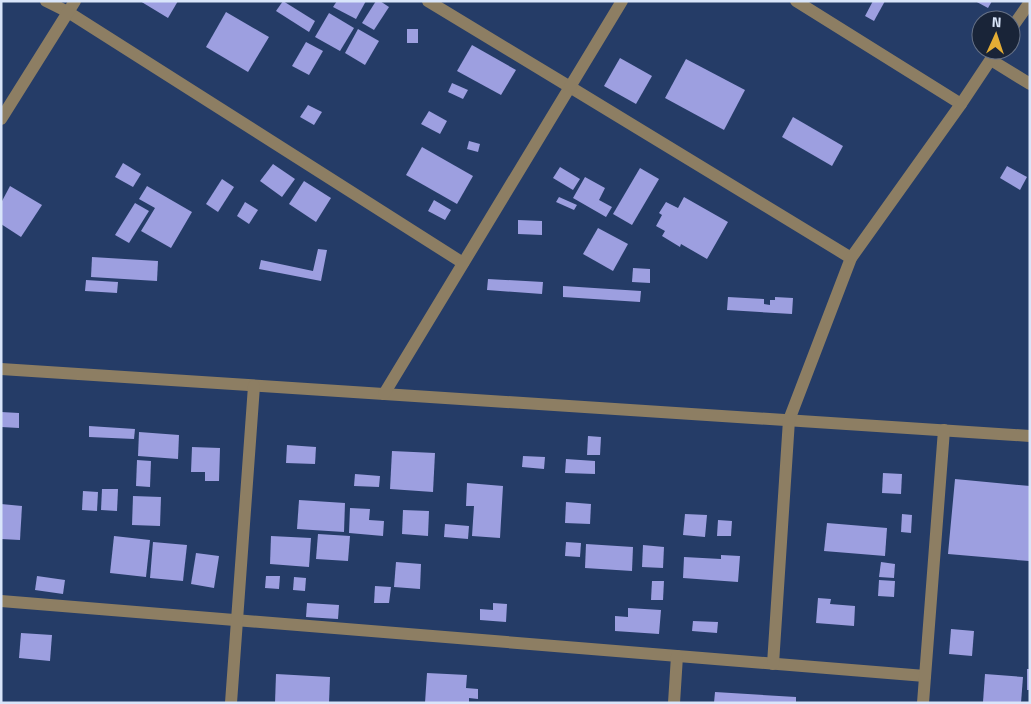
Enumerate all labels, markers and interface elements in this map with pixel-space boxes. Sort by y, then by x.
north arrow [971,10,1021,60]
text: N [991,11,1002,32]

